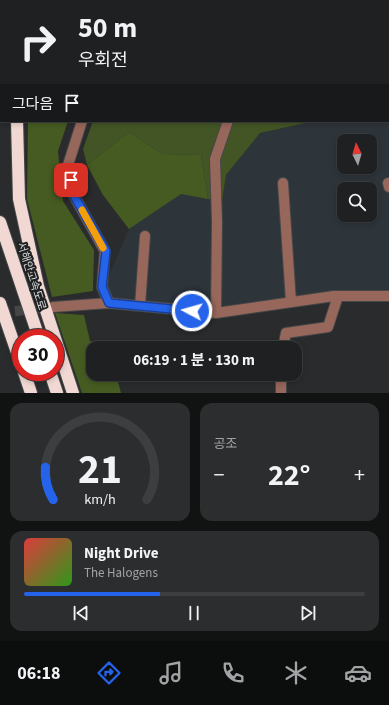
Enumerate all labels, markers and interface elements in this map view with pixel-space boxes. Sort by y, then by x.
text: 50 m [78,8,137,48]
icon: right [12,16,64,68]
text: 우회전 [78,48,128,73]
icon: arrive [61,92,83,114]
text: 그다음 [12,94,53,115]
north arrow [337,134,377,174]
map controls [337,134,377,222]
pin [54,163,88,197]
icon: arrive [60,169,82,191]
button: search [337,182,377,222]
street label: 서해안고속도로 [13,240,50,312]
position arrow [171,290,213,332]
speed limit sign: 30 [12,329,64,381]
text: 06:19 · 1 분 · 130 m [133,350,255,371]
text: 공조 [214,435,237,453]
text: 21 [78,440,122,500]
text: 22° [268,454,311,497]
text: − [214,459,224,491]
text: + [354,459,365,491]
text: km/h [84,489,116,510]
text: Night Drive [84,543,159,564]
text: The Halogens [84,564,158,582]
icon: previous [70,602,92,624]
icon: pause [183,602,205,624]
icon: next [297,602,319,624]
icon: directions [95,659,123,687]
icon: music [157,659,185,687]
icon: phone [219,659,247,687]
icon: climate [282,659,310,687]
icon: car [344,659,372,687]
text: 06:18 [17,661,61,686]

